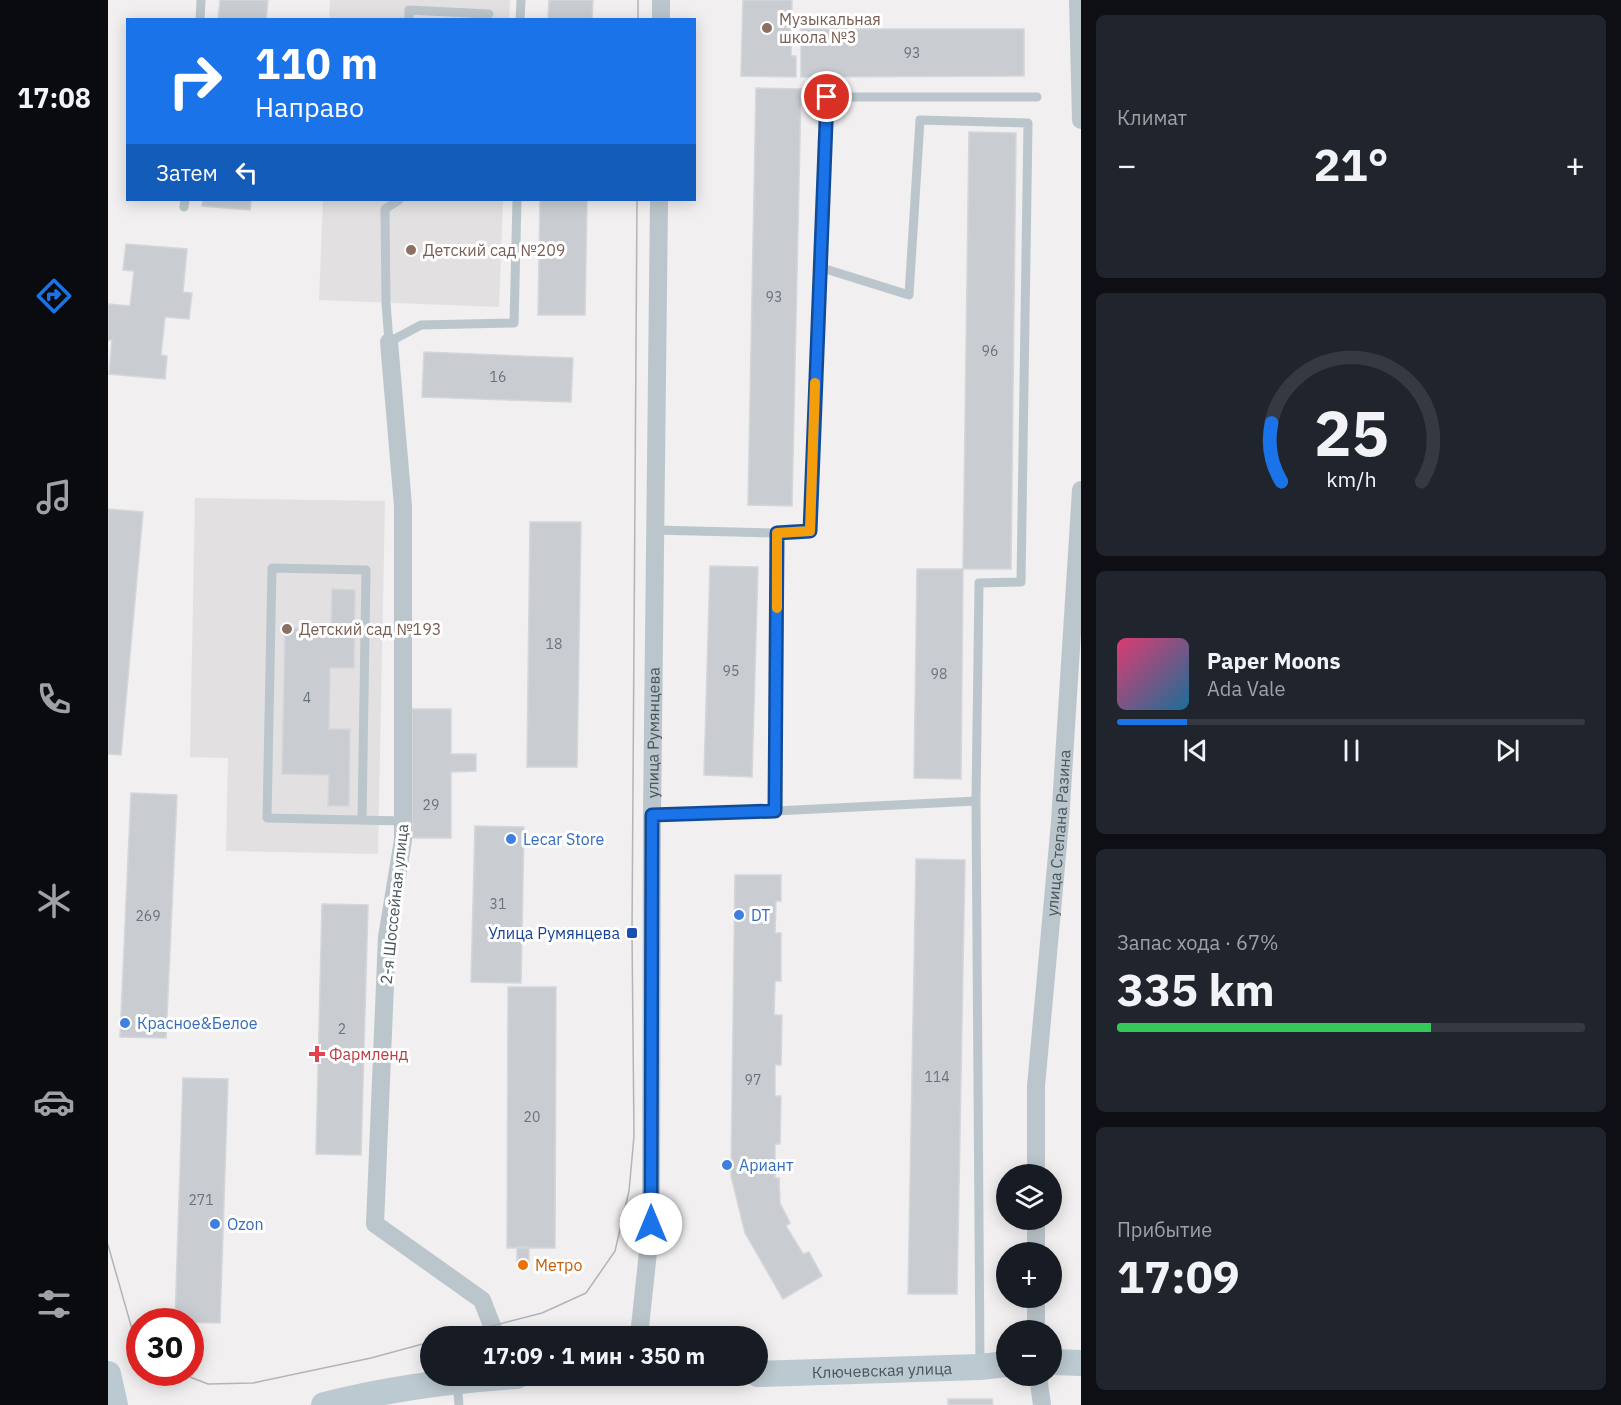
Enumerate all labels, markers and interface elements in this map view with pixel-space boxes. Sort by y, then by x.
place label: Музыкальная школа №3 [779,9,881,47]
marker: Музыкальная школа №3 [760,21,774,35]
text: 110 m [255,36,378,91]
icon: right [156,42,234,120]
house number: 93 [904,44,920,62]
pin [801,71,852,122]
text: 17:08 [17,80,91,115]
icon: arrive [810,80,843,113]
text: Направо [255,89,364,124]
text: Климат [1117,104,1187,131]
text: 21° [1313,135,1389,193]
text: − [1117,143,1137,186]
text: + [1565,143,1585,186]
icon: left [230,156,263,189]
text: Затем [156,158,218,187]
place label: Детский сад №209 [423,240,565,260]
marker: Детский сад №209 [404,243,418,257]
icon: directions [33,275,75,317]
house number: 93 [766,288,782,306]
house number: 96 [982,342,998,360]
house number: 16 [490,368,506,386]
text: 25 [1314,392,1388,473]
text: km/h [1326,465,1376,493]
icon: music [33,476,75,518]
place label: Детский сад №193 [299,619,441,639]
marker: Детский сад №193 [280,622,294,636]
house number: 18 [546,635,562,653]
text: Paper Moons [1207,646,1340,675]
house number: 95 [723,662,739,680]
house number: 98 [931,665,947,683]
street label: улица Румянцева [642,667,664,798]
text: Ada Vale [1207,675,1286,702]
icon: phone [33,678,75,720]
house number: 4 [303,689,311,707]
icon: previous [1179,734,1212,767]
icon: pause [1335,734,1368,767]
icon: next [1491,734,1524,767]
street label: улица Степана Разина [1041,749,1075,917]
house number: 29 [423,796,439,814]
street label: 2-я Шоссейная улица [376,822,412,985]
place label: Lecar Store [523,829,604,849]
marker: Lecar Store [504,832,518,846]
icon: climate [33,880,75,922]
house number: 31 [490,895,506,913]
place label: DT [751,905,770,925]
house number: 269 [135,907,161,925]
marker: DT [732,908,746,922]
place label: Улица Румянцева [488,923,620,943]
marker: Улица Румянцева [625,926,639,940]
text: Запас хода · 67% [1117,929,1279,956]
text: 335 km [1117,960,1275,1018]
place label: Красное&Белое [137,1013,258,1033]
marker: Красное&Белое [118,1016,132,1030]
house number: 2 [338,1020,346,1038]
place label: Фармленд [329,1044,409,1064]
marker: Фармленд [310,1047,324,1061]
house number: 114 [924,1068,950,1086]
house number: 97 [745,1071,761,1089]
icon: car [33,1081,75,1123]
house number: 20 [524,1108,540,1126]
place label: Ариант [739,1155,794,1175]
marker: Ариант [720,1158,734,1172]
map controls [996,1164,1062,1386]
button: layers [996,1164,1062,1230]
house number: 271 [188,1191,214,1209]
position arrow [619,1192,683,1256]
place label: Ozon [227,1214,264,1234]
text: Прибытие [1117,1216,1212,1243]
marker: Ozon [208,1217,222,1231]
button: + [996,1242,1062,1308]
text: 17:09 [1117,1247,1240,1305]
place label: Метро [535,1255,582,1275]
marker: Метро [516,1258,530,1272]
icon: filters [33,1283,75,1325]
speed limit sign: 30 [126,1308,204,1386]
button: − [996,1320,1062,1386]
text: 17:09 · 1 мин · 350 m [483,1341,705,1370]
street label: Ключевская улица [811,1358,953,1382]

